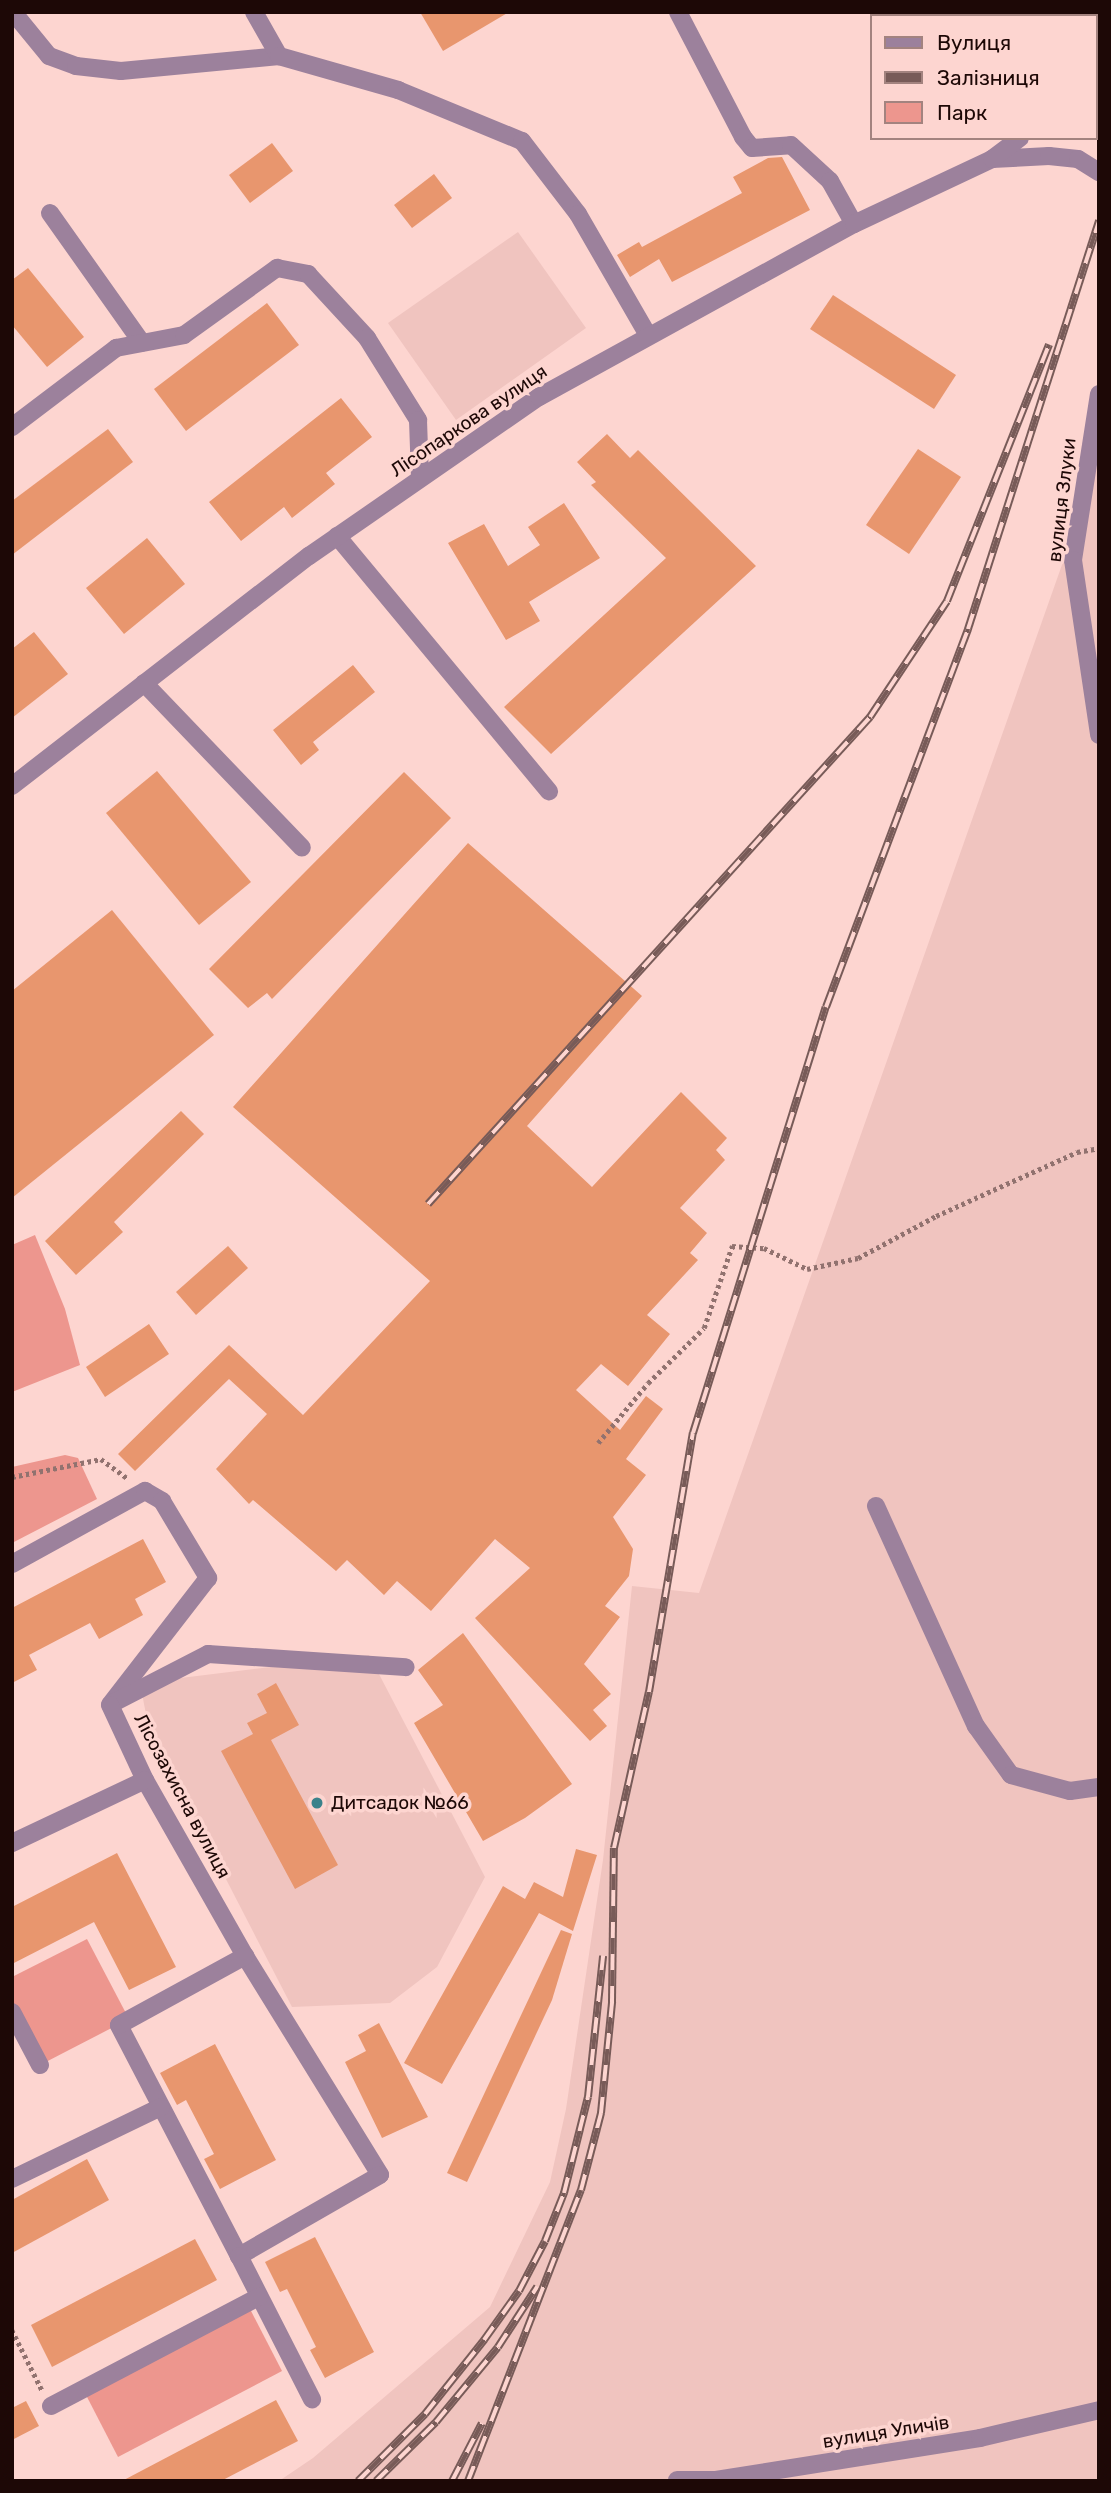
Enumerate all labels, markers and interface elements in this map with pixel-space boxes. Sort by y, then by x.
legend [870,14,1097,140]
text: Вулиця [937,30,1011,55]
text: Залізниця [937,65,1040,90]
text: Парк [937,100,987,125]
street label: Лісопаркова вулиця [386,360,552,482]
street label: вулиця Злуки [1043,437,1081,563]
street label: Лісозахисна вулиця [129,1710,235,1882]
place label: Дитсадок №66 [331,1792,469,1814]
marker: Дитсадок №66 [309,1795,325,1811]
street label: вулиця Уличів [821,2411,951,2453]

